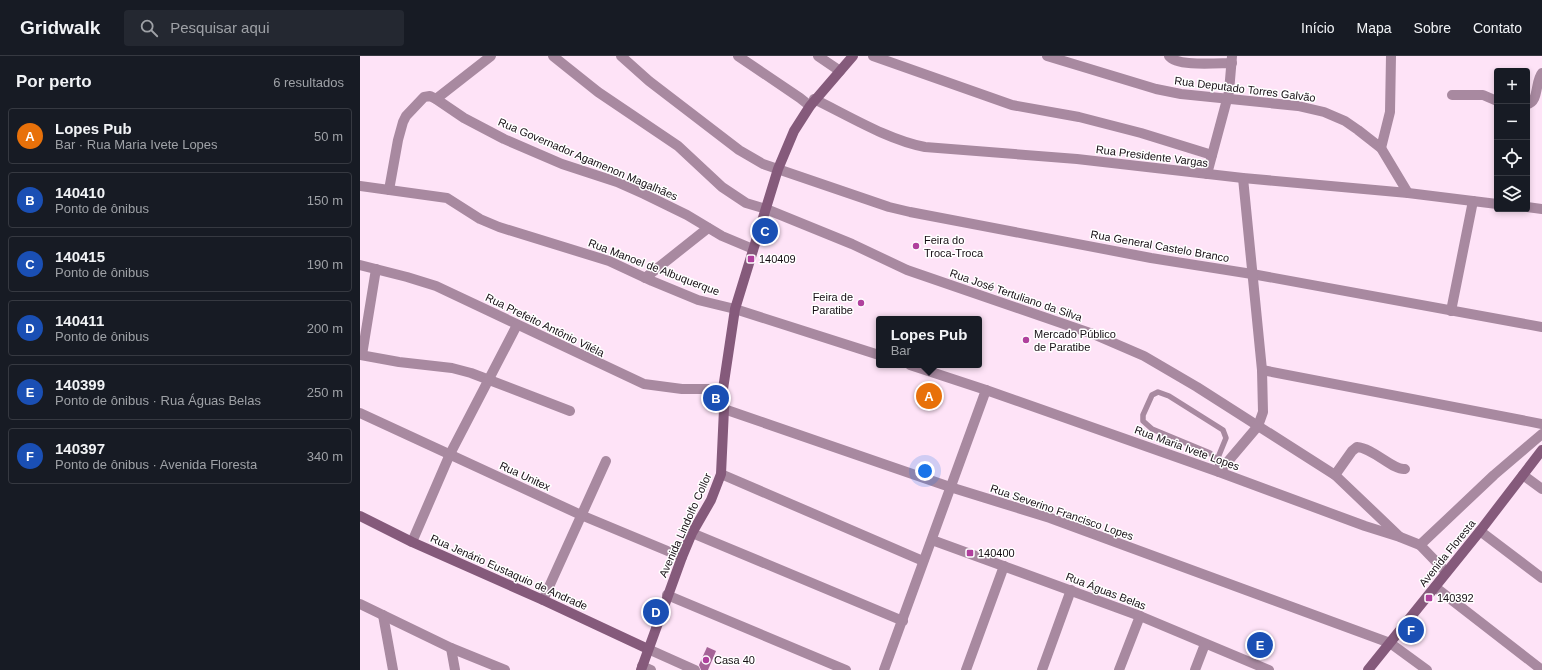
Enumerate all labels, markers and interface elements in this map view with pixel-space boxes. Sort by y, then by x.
search box [124,10,404,46]
text: Gridwalk [20,17,100,38]
icon: search [138,17,160,39]
text: Pesquisar aqui [170,19,269,36]
text: Início [1301,20,1335,36]
text: Mapa [1357,20,1392,36]
text: Sobre [1414,20,1451,36]
text: Contato [1473,20,1522,36]
map controls [1494,68,1530,212]
button: + [1494,68,1530,104]
text: Por perto [16,72,92,91]
street label: Rua Deputado Torres Galvão [1174,74,1316,104]
text: 6 resultados [273,75,344,90]
button: − [1494,104,1530,140]
street label: Rua Governador Agamenon Magalhães [496,116,680,203]
text: Lopes Pub [55,120,132,137]
text: A [25,129,35,144]
text: 50 m [314,129,343,144]
text: Bar · Rua Maria Ivete Lopes [55,137,218,152]
button: locate [1494,140,1530,176]
street label: Rua Presidente Vargas [1095,143,1209,169]
button: layers [1494,176,1530,212]
text: 140410 [55,184,105,201]
text: B [25,193,35,208]
text: 150 m [307,193,343,208]
text: Ponto de ônibus [55,201,149,216]
pin: C [752,216,778,246]
street label: Rua General Castelo Branco [1090,228,1230,264]
place label: Feira do Troca-Troca [924,234,984,259]
street label: Rua Manoel de Albuquerque [587,236,721,298]
marker: Feira do Troca-Troca [911,241,921,251]
text: 140415 [55,248,105,265]
place label: 140409 [759,253,796,265]
marker: 140409 [746,254,756,264]
text: C [25,257,35,272]
text: 190 m [307,257,343,272]
text: Ponto de ônibus [55,265,149,280]
street label: Rua José Tertuliano da Silva [948,267,1085,324]
street label: Rua Prefeito Antônio Viléla [484,291,607,359]
place label: Feira de Paratibe [812,291,853,316]
marker: Feira de Paratibe [856,298,866,308]
text: 140411 [55,312,104,329]
popup [876,316,982,368]
text: D [25,321,35,336]
text: 200 m [307,321,343,336]
text: Lopes Pub [891,326,967,343]
place label: Mercado Público de Paratibe [1034,328,1116,353]
text: Ponto de ônibus [55,329,149,344]
marker: Mercado Público de Paratibe [1021,335,1031,345]
text: Bar [891,343,911,358]
text: 140399 [55,376,105,393]
pin: A [916,381,942,411]
pin: B [703,383,729,413]
text: E [26,385,34,400]
text: 250 m [307,385,343,400]
text: Ponto de ônibus · Rua Águas Belas [55,393,261,408]
street label: Rua Maria Ivete Lopes [1133,423,1242,473]
text: 140397 [55,440,105,457]
text: F [26,449,34,464]
text: 340 m [307,449,343,464]
text: Ponto de ônibus · Avenida Floresta [55,457,257,472]
street label: Rua Unitex [498,459,553,493]
your location [915,461,935,481]
street label: Avenida Lindolfo Collor [657,471,714,579]
street label: Rua Severino Francisco Lopes [989,482,1136,542]
street label: Avenida Floresta [1416,517,1478,589]
street label: Rua Jenário Eustaquio de Andrade [429,532,589,612]
place label: 140400 [978,547,1015,559]
marker: 140400 [965,548,975,558]
street label: Rua Águas Belas [1064,570,1148,612]
place label: 140392 [1437,592,1474,604]
marker: 140392 [1424,593,1434,603]
pin: D [643,597,669,627]
pin: F [1398,615,1424,645]
pin: E [1247,630,1273,660]
place label: Casa 40 [714,654,755,666]
marker: Casa 40 [701,655,711,665]

